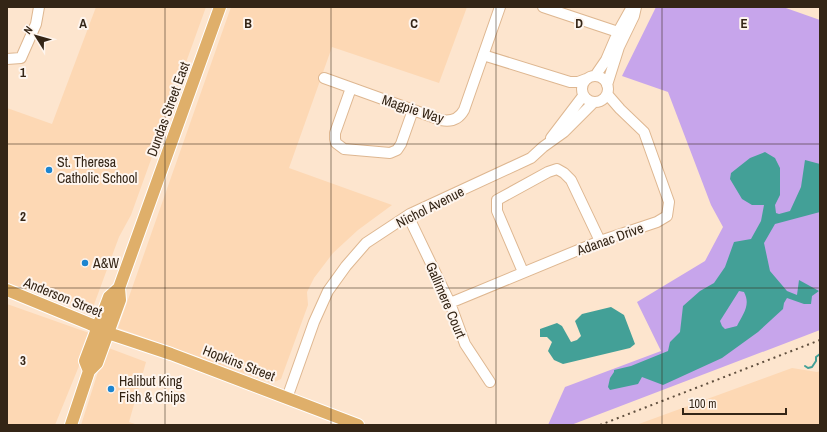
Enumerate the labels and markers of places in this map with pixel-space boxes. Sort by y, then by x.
place label: St. Theresa Catholic School [57,153,137,187]
marker: St. Theresa Catholic School [44,165,54,175]
place label: A&W [92,254,119,272]
marker: A&W [80,258,90,268]
place label: Halibut King Fish & Chips [119,372,186,406]
marker: Halibut King Fish & Chips [106,384,116,394]

